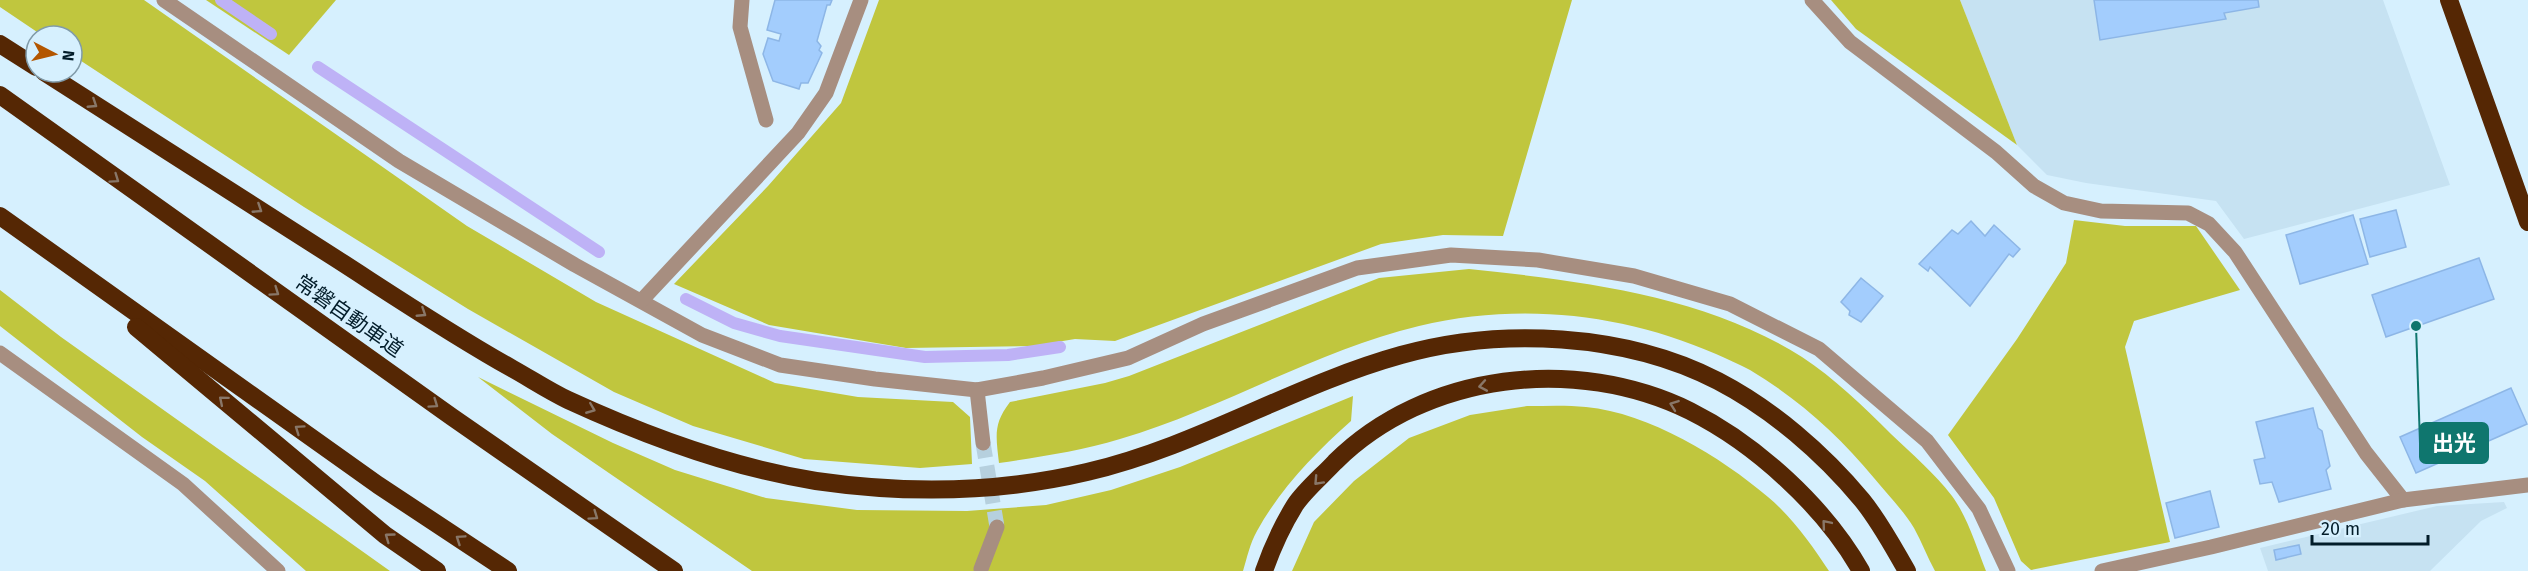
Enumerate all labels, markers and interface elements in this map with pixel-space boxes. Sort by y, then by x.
north arrow [24,24,84,84]
text: N [58,49,78,62]
one-way arrow [87,96,97,108]
one-way arrow [109,172,120,183]
one-way arrow [251,201,262,212]
street label: 常磐自動車道 [290,269,408,363]
one-way arrow [268,284,279,295]
one-way arrow [416,306,426,318]
one-way arrow [1479,379,1489,392]
one-way arrow [219,396,230,407]
one-way arrow [427,397,438,408]
one-way arrow [1669,400,1680,413]
one-way arrow [585,402,596,414]
callout: 出光 [2420,423,2488,463]
one-way arrow [294,425,305,436]
text: 出光 [2432,430,2476,457]
one-way arrow [1314,474,1325,484]
scale bar [2312,508,2428,546]
one-way arrow [587,509,598,520]
text: 20 m [2321,518,2360,540]
one-way arrow [1823,520,1834,531]
one-way arrow [385,534,396,545]
one-way arrow [455,535,466,546]

